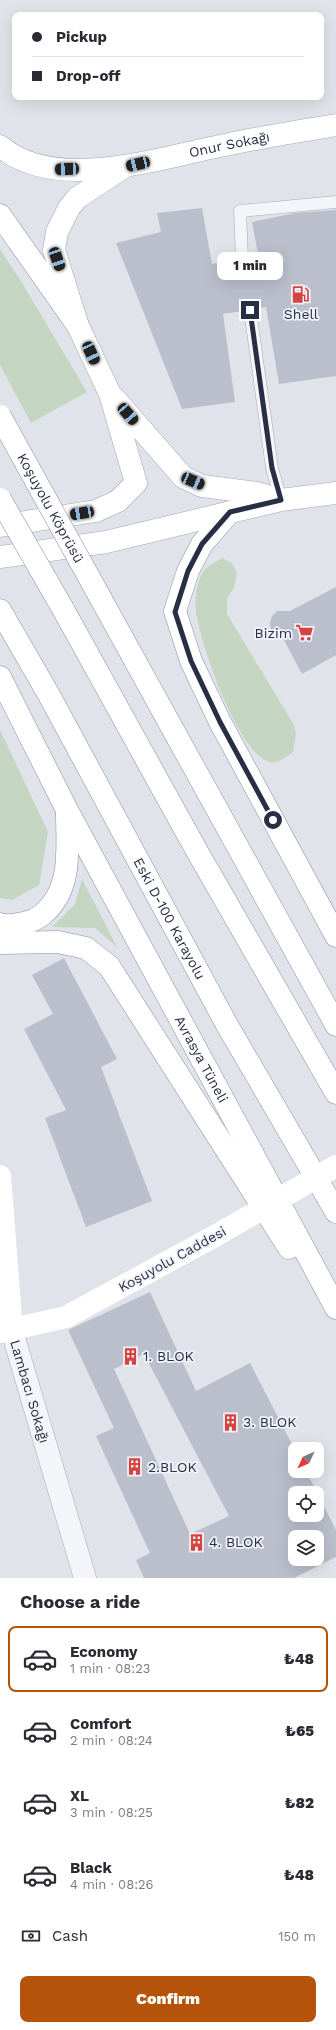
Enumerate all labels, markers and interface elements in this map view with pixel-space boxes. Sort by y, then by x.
text: Pickup [56,28,107,46]
text: Drop-off [56,67,121,85]
street label: Onur Sokağı [187,128,271,161]
car [125,155,151,173]
car [55,163,79,175]
car [47,246,67,272]
callout: 1 min [217,252,283,280]
text: 1 min [233,258,267,273]
fuel station icon: Shell [291,284,311,304]
route end [241,301,259,319]
place label: Shell [284,306,319,322]
car [80,340,102,366]
car [116,401,140,427]
street label: Koşuyolu Köprüsü [14,450,87,565]
car [180,471,206,491]
car [69,505,95,521]
supermarket icon: Bizim [295,623,315,643]
place label: Bizim [255,625,292,641]
route start [264,811,282,829]
street label: Eski D-100 Karayolu [130,855,209,982]
street label: Avrasya Tüneli [172,1013,232,1105]
street label: Koşuyolu Caddesi [115,1223,229,1295]
street label: Lambacı Sokağı [7,1338,53,1445]
building icon: 1. BLOK [120,1346,140,1366]
place label: 1. BLOK [143,1348,194,1364]
building icon: 3. BLOK [220,1412,240,1432]
place label: 3. BLOK [243,1414,297,1430]
north arrow [288,1442,324,1478]
map controls [288,1442,324,1566]
building icon: 2.BLOK [125,1457,145,1477]
place label: 2.BLOK [148,1459,197,1475]
button: locate [288,1486,324,1522]
button: layers [288,1530,324,1566]
building icon: 4. BLOK [186,1532,206,1552]
place label: 4. BLOK [209,1534,263,1550]
text: Choose a ride [20,1591,140,1612]
icon: car [22,1641,58,1677]
text: Economy [70,1643,137,1661]
text: ₺48 [284,1650,314,1668]
text: 1 min · 08:23 [70,1661,150,1676]
icon: car [22,1713,58,1749]
text: Comfort [70,1715,131,1733]
text: ₺65 [285,1722,314,1740]
text: 2 min · 08:24 [70,1733,153,1748]
icon: car [22,1785,58,1821]
text: XL [70,1787,89,1805]
text: ₺82 [285,1794,314,1812]
text: 3 min · 08:25 [70,1805,153,1820]
icon: car [22,1857,58,1893]
text: Black [70,1859,112,1877]
text: ₺48 [284,1866,314,1884]
text: 4 min · 08:26 [70,1877,154,1892]
icon: cash [20,1925,42,1947]
text: Cash [52,1927,88,1945]
text: 150 m [278,1929,316,1944]
button: Confirm [20,1976,316,2022]

